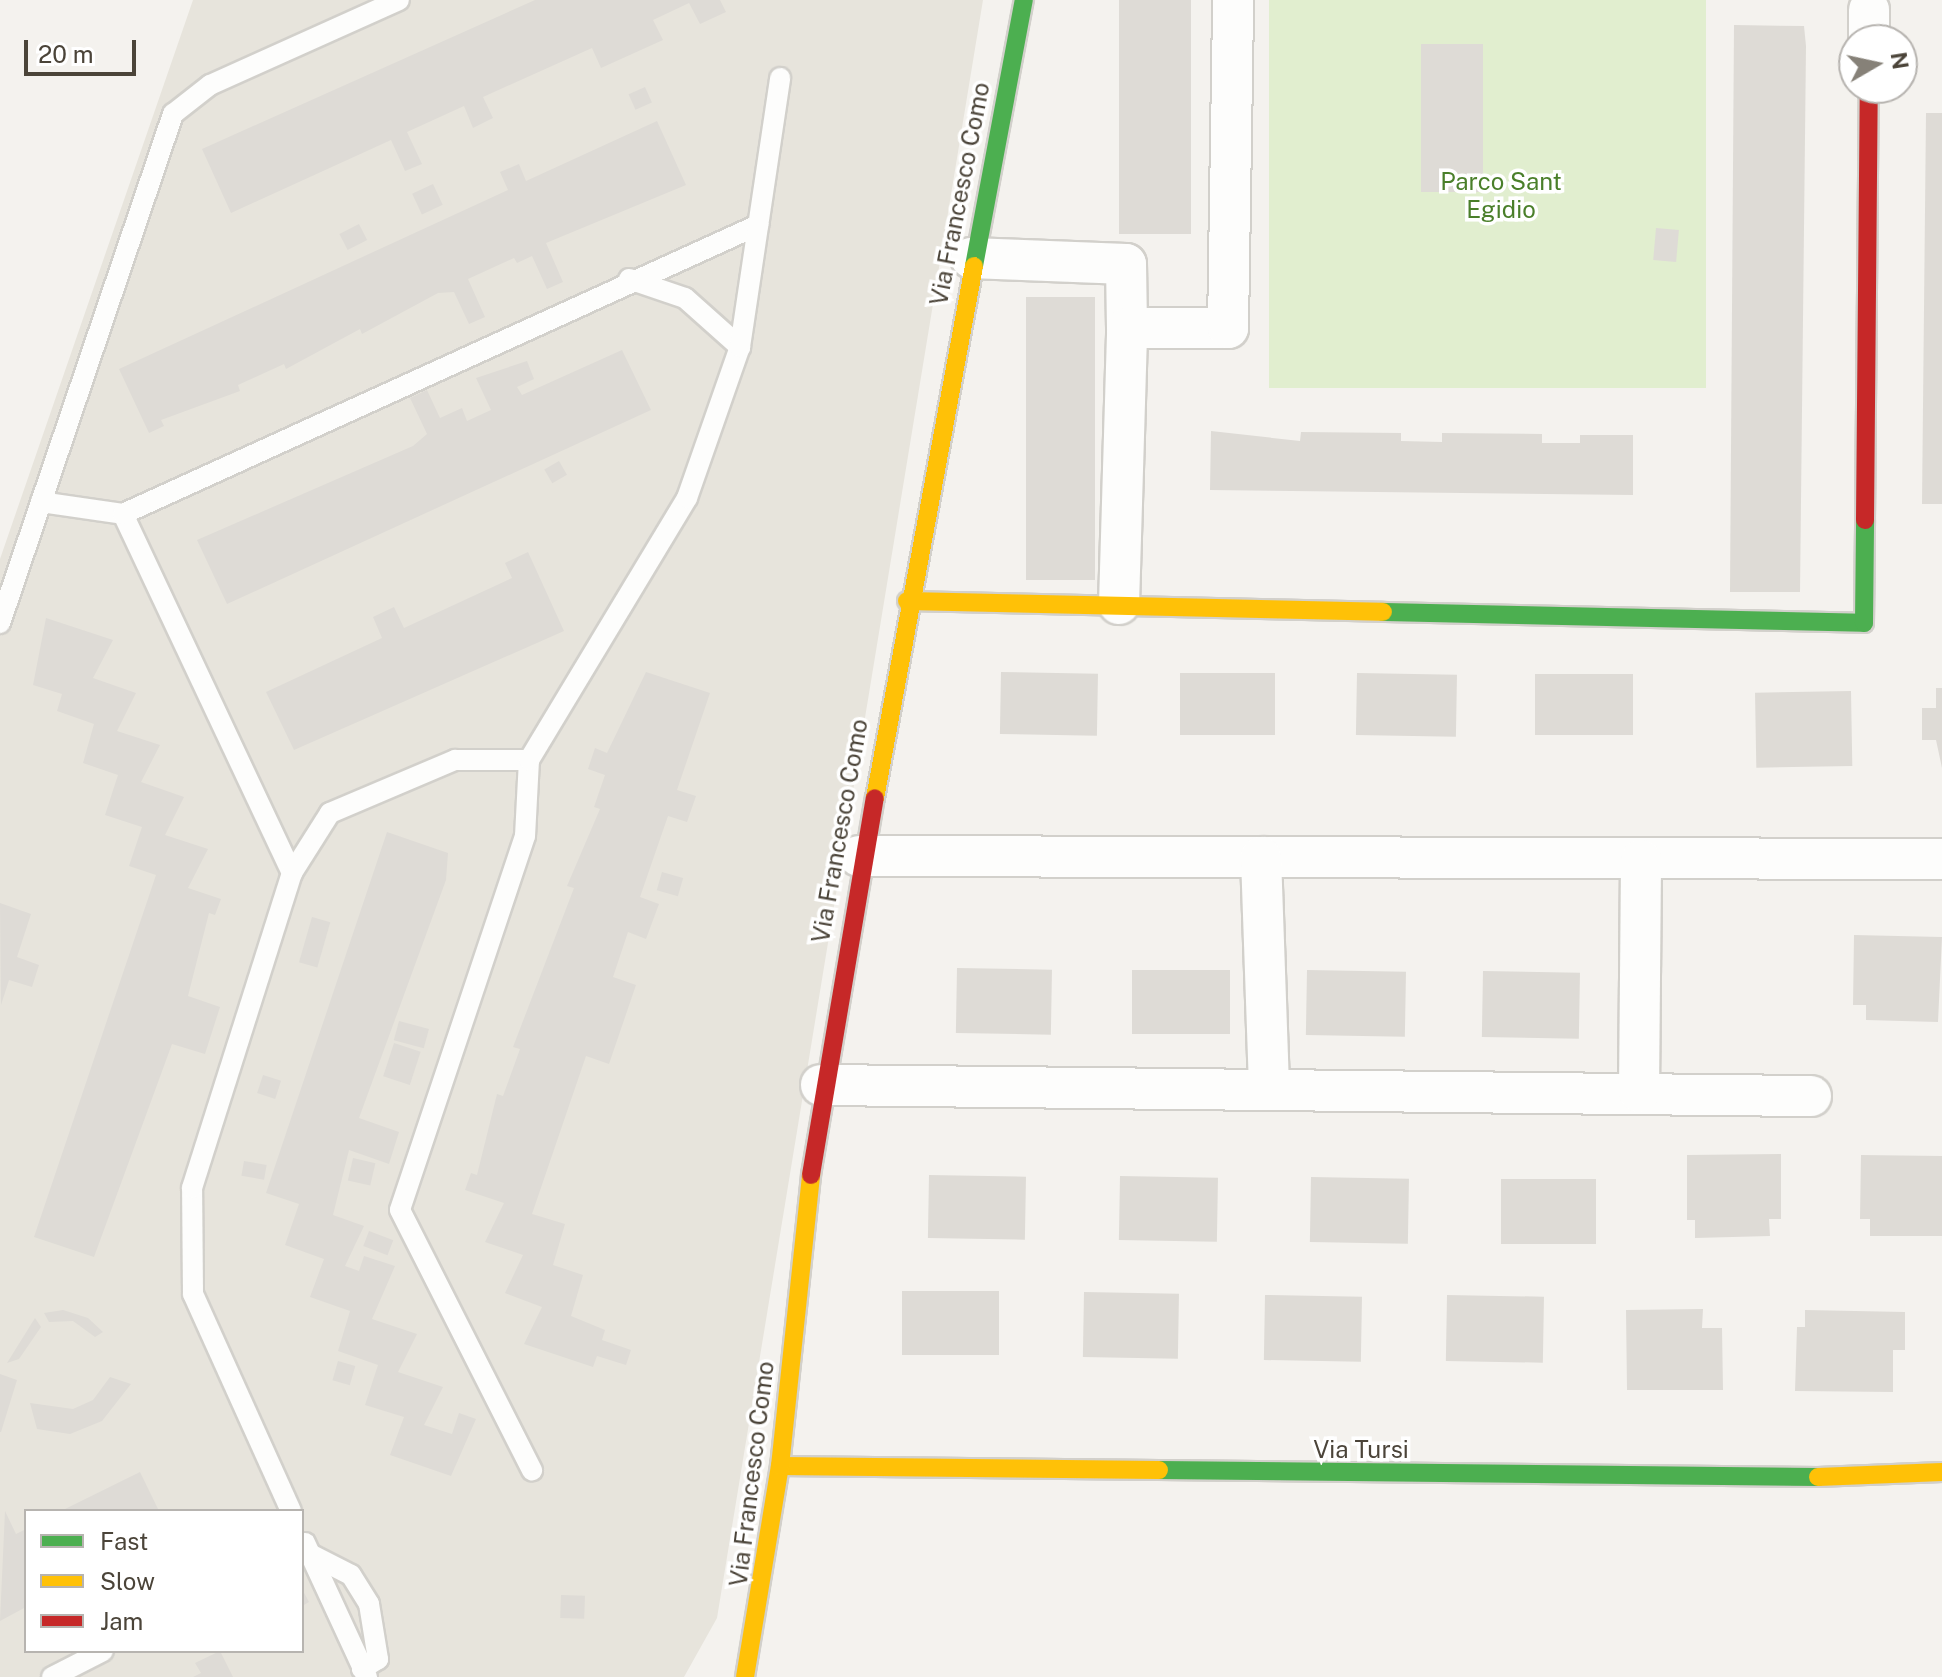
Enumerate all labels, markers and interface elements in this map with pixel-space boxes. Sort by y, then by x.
scale bar [28,24,140,74]
north arrow [1838,24,1918,104]
text: 20 m [38,40,94,68]
text: N [1886,50,1914,71]
street label: Via Francesco Como [924,80,996,308]
park label: Parco Sant Egidio [1440,168,1562,224]
street label: Via Francesco Como [806,717,874,945]
street label: Via Francesco Como [724,1360,780,1588]
street label: Via Tursi [1313,1436,1409,1464]
legend [24,1509,304,1653]
text: Fast [100,1527,148,1555]
text: Slow [100,1567,155,1595]
text: Jam [100,1607,143,1635]

